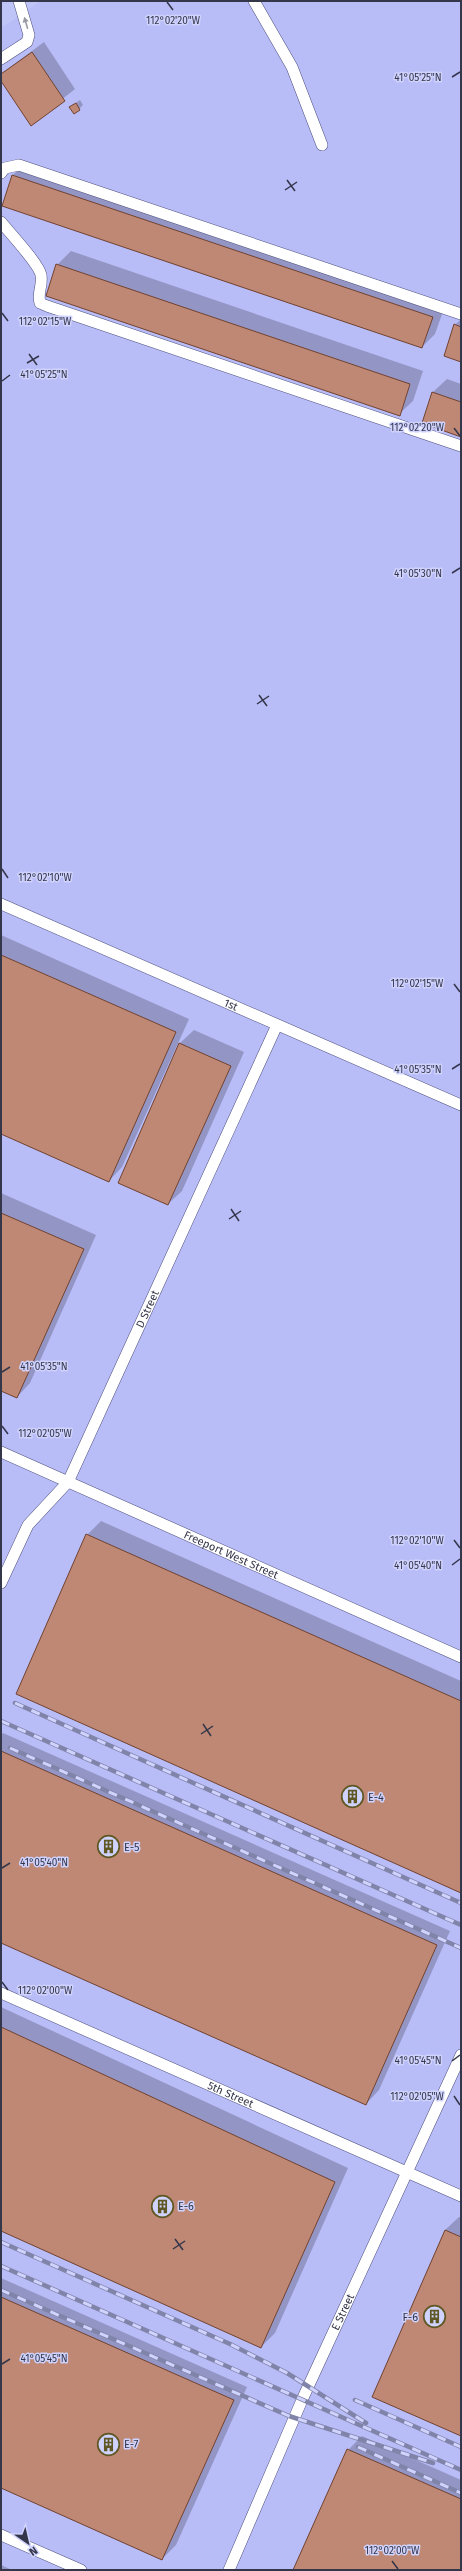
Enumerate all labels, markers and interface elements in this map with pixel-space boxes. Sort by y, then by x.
text: 112°02'20"W [146,15,201,27]
one-way arrow [22,16,28,29]
text: 41°05'25"N [394,72,442,84]
text: 112°02'15"W [19,316,72,328]
text: 41°05'25"N [20,369,68,381]
text: 112°02'20"W [390,422,445,434]
text: 41°05'30"N [394,568,442,580]
text: 112°02'10"W [18,872,72,884]
text: 112°02'15"W [391,978,444,990]
street label: 1st [222,996,240,1014]
text: 41°05'35"N [394,1064,442,1076]
street label: D Street [133,1288,162,1330]
text: 41°05'35"N [20,1361,68,1373]
text: 112°02'05"W [18,1428,73,1440]
street label: Freeport West Street [182,1528,280,1582]
text: 112°02'10"W [390,1535,444,1547]
text: 41°05'40"N [394,1560,442,1572]
building icon: E-4 [340,1784,366,1810]
place label: E-4 [368,1791,384,1804]
building icon: E-5 [96,1834,122,1860]
place label: E-5 [124,1841,140,1854]
text: 41°05'40"N [20,1857,68,1869]
text: 112°02'00"W [18,1985,73,1997]
text: 41°05'45"N [394,2055,442,2067]
street label: 5th Street [206,2079,255,2111]
text: 112°02'05"W [390,2091,445,2103]
building icon: E-6 [150,2193,176,2219]
place label: E-6 [178,2200,194,2213]
street label: E Street [329,2292,357,2332]
building icon: F-6 [421,2304,447,2330]
place label: F-6 [402,2311,418,2324]
text: 41°05'45"N [20,2353,68,2365]
building icon: E-7 [95,2431,121,2457]
place label: E-7 [124,2438,138,2451]
north arrow [8,2523,48,2563]
text: N [27,2543,40,2558]
text: 112°02'00"W [365,2545,420,2557]

